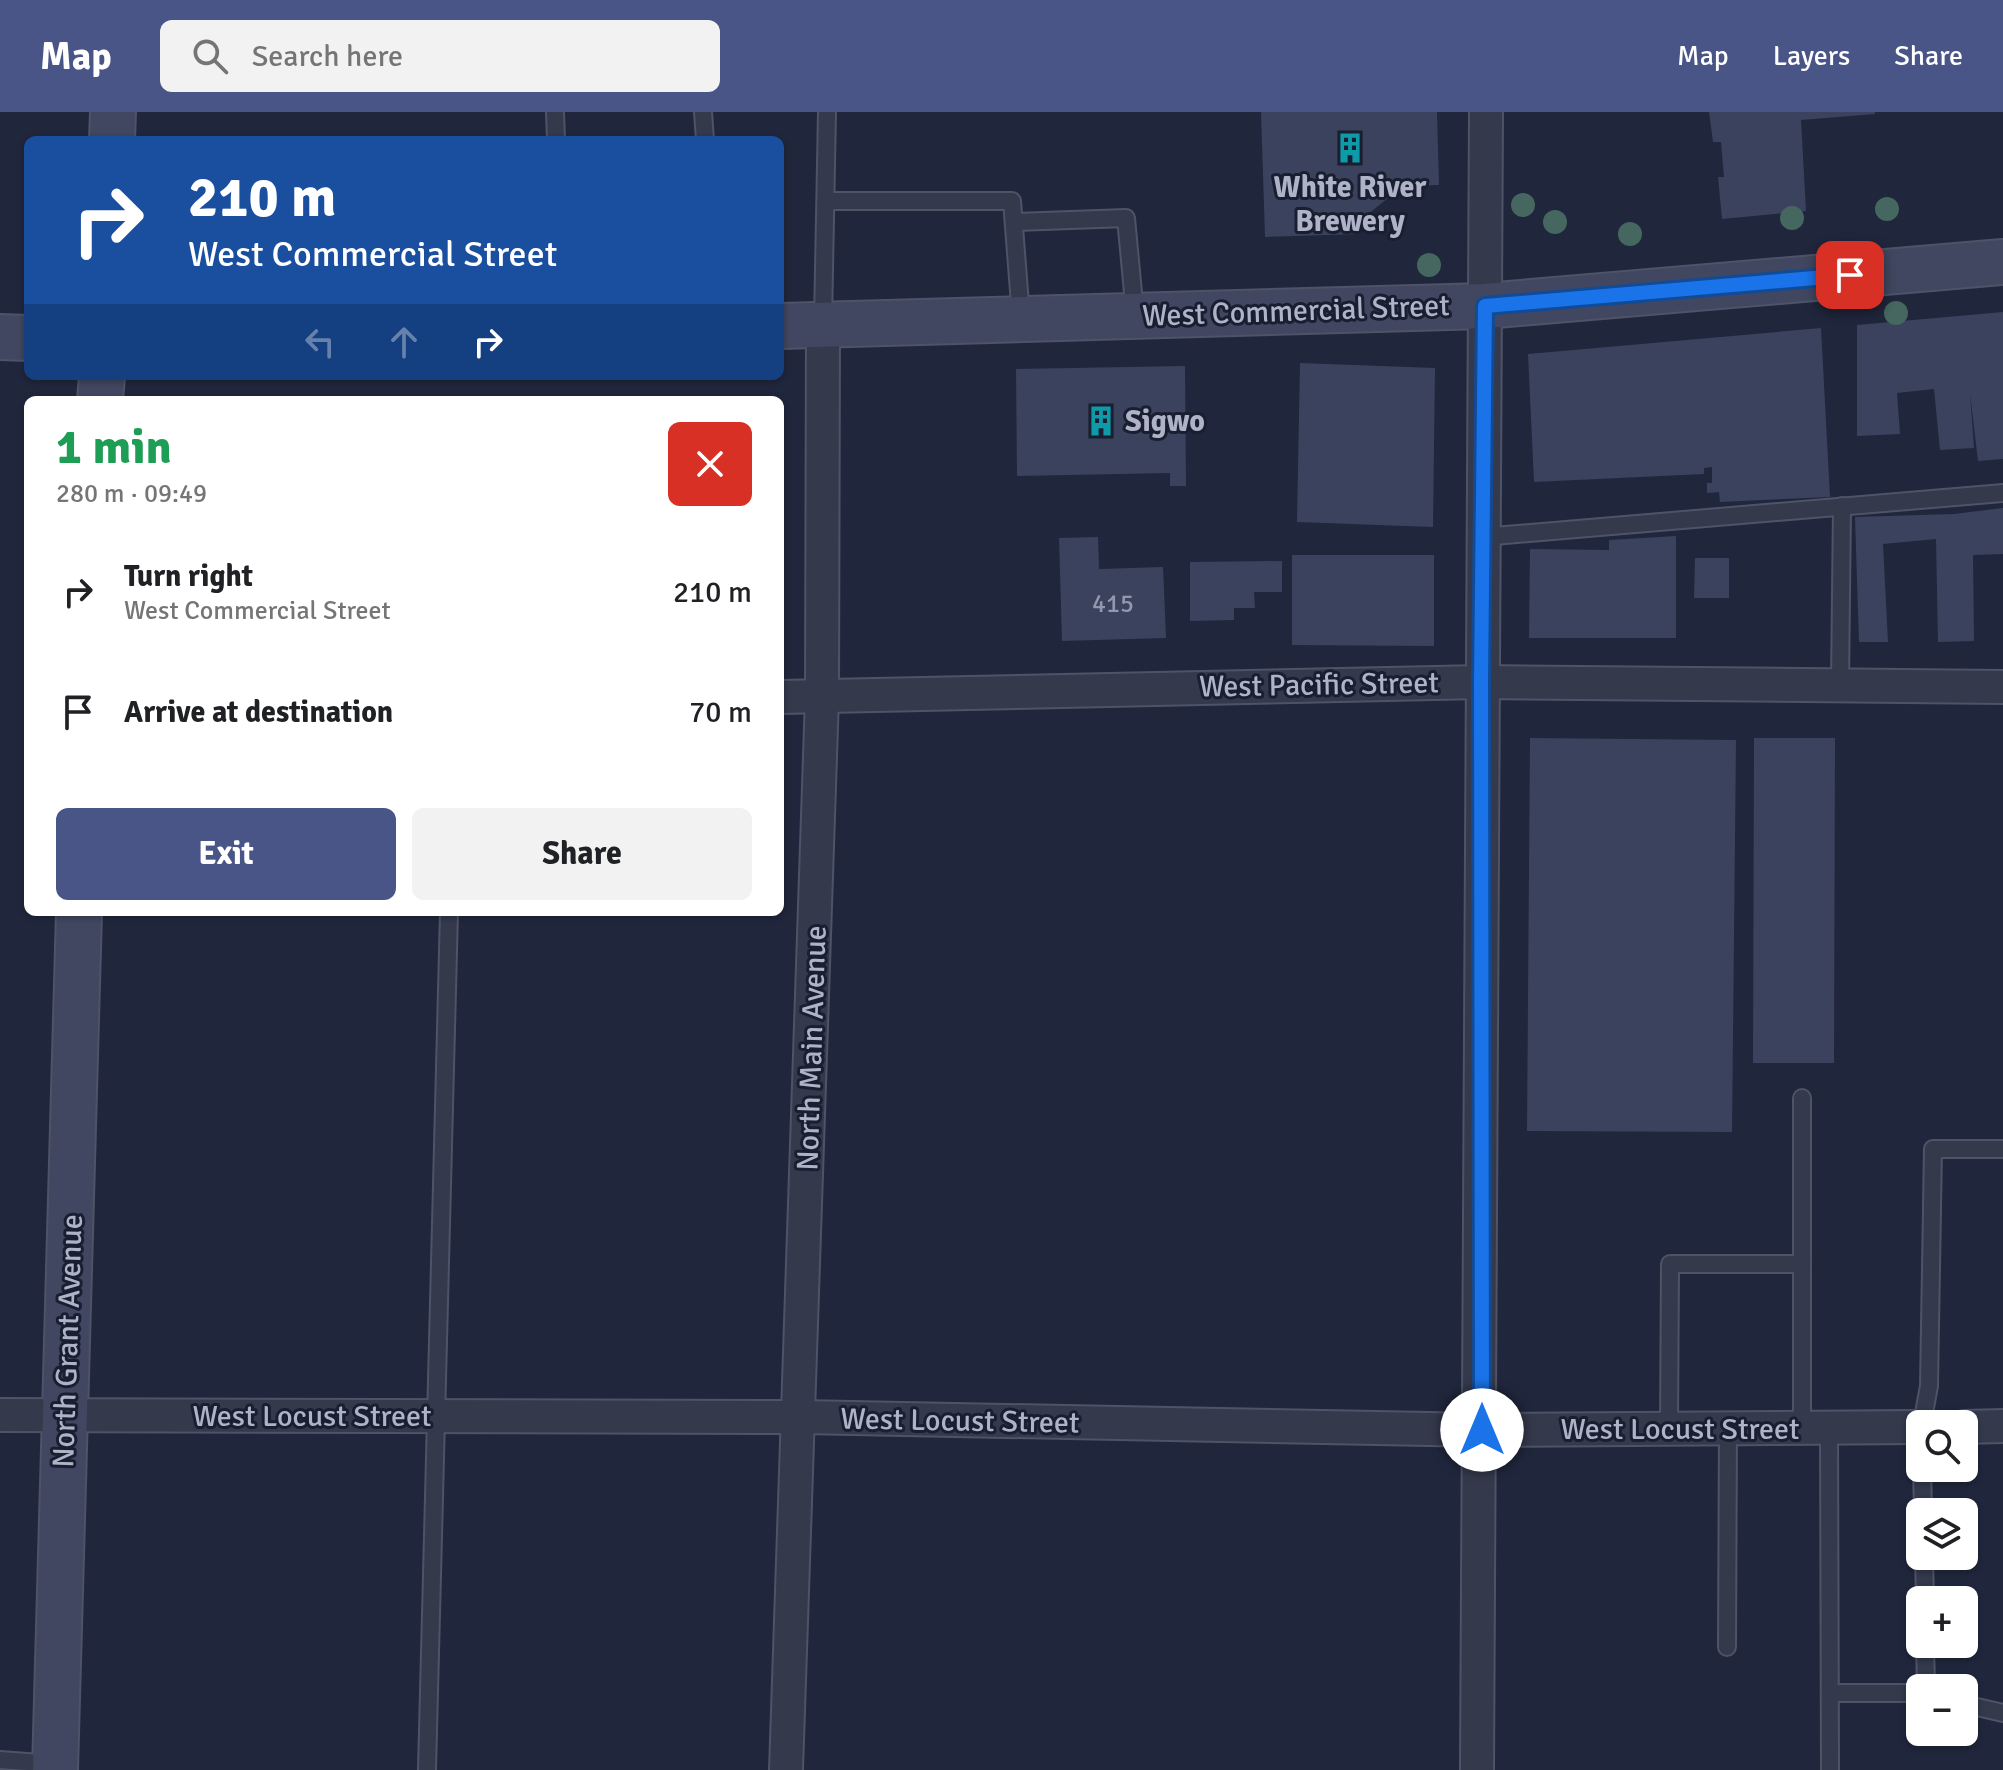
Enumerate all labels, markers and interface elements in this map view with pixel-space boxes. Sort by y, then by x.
search box [160,20,720,92]
text: Map [40,33,112,80]
icon: search [188,34,232,78]
text: Search here [252,38,403,75]
text: Map [1677,39,1729,73]
text: Layers [1773,39,1850,73]
text: Share [1894,39,1963,73]
building icon: White River Brewery [1333,131,1367,165]
text: 210 m [188,163,336,232]
icon: right [56,168,160,272]
place label: White River Brewery [1274,169,1426,240]
text: West Commercial Street [188,232,557,277]
pin [1816,241,1884,309]
icon: arrive [1828,253,1872,297]
street label: West Commercial Street [1142,287,1450,335]
icon: left [298,320,342,364]
icon: ahead [382,320,426,364]
icon: right [466,320,510,364]
place label: Sigwo [1125,403,1205,440]
building icon: Sigwo [1084,404,1118,438]
text: 1 min [56,418,172,477]
button: close [668,422,752,506]
text: 280 m · 09:49 [56,478,207,510]
text: Turn right [124,558,253,595]
icon: right [56,570,100,614]
text: 210 m [673,574,752,611]
house number: 415 [1092,588,1134,620]
text: West Commercial Street [124,595,391,627]
street label: West Pacific Street [1199,664,1439,706]
icon: arrive [56,690,100,734]
text: Arrive at destination [124,694,393,731]
text: 70 m [689,694,752,731]
button: Exit [56,808,396,900]
button: Share [412,808,752,900]
street label: North Main Avenue [789,925,835,1171]
street label: North Grant Avenue [45,1214,91,1468]
position arrow [1440,1388,1524,1472]
street label: West Locust Street [193,1398,432,1435]
street label: West Locust Street [840,1400,1080,1442]
map controls [1906,1410,1978,1746]
button: search [1906,1410,1978,1482]
street label: West Locust Street [1561,1411,1800,1448]
button: layers [1906,1498,1978,1570]
button: + [1906,1586,1978,1658]
button: − [1906,1674,1978,1746]

